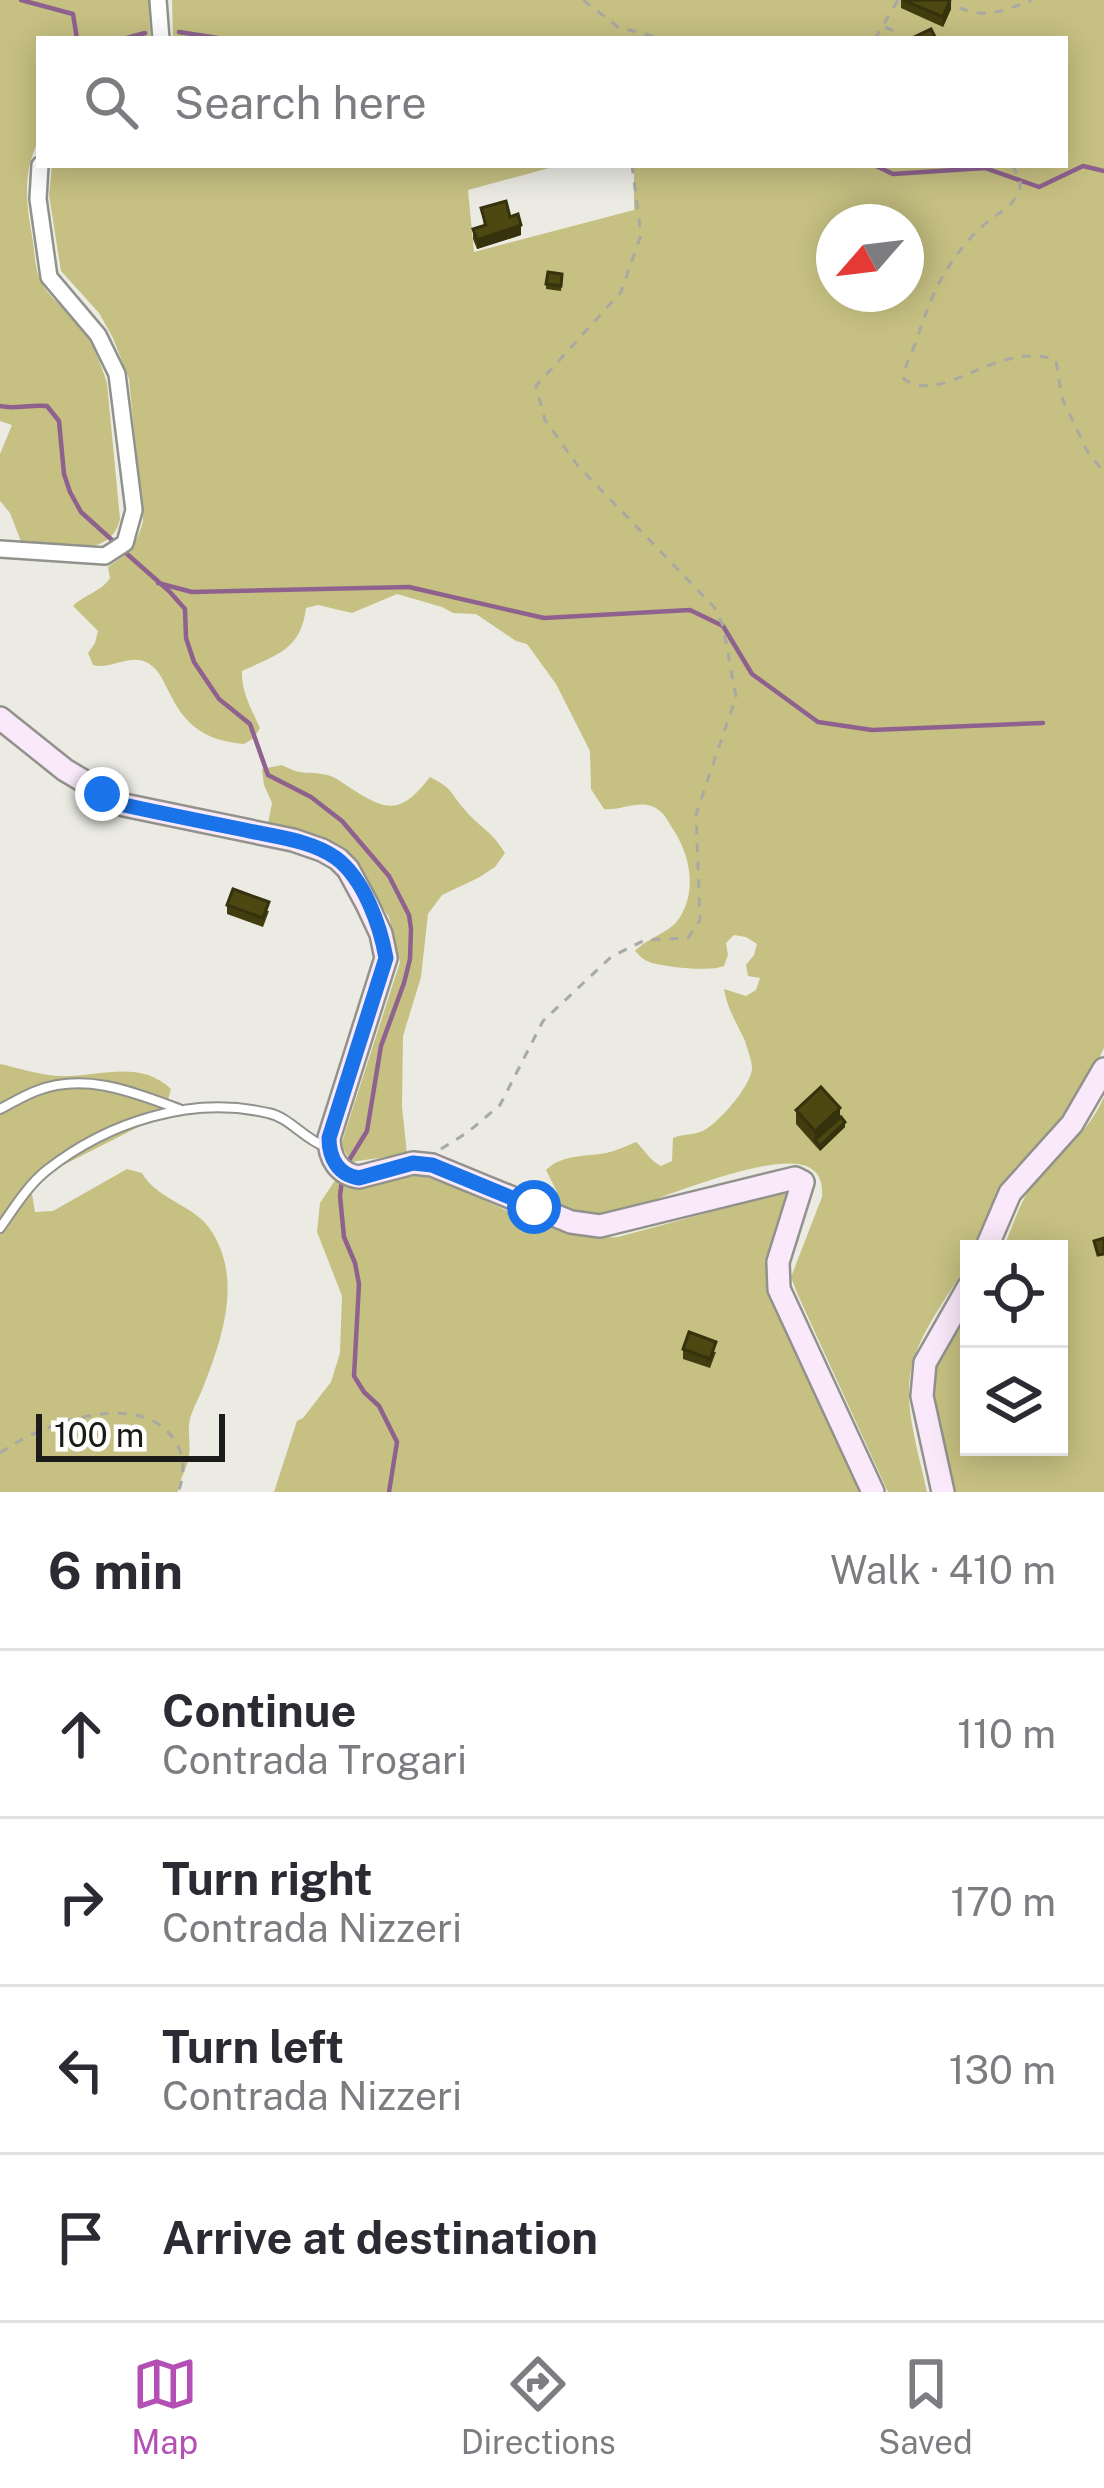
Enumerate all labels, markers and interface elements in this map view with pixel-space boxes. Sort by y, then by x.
search box [36,36,1068,168]
icon: search [78,69,144,135]
text: Search here [174,76,427,129]
north arrow [816,204,924,312]
route end [75,767,129,821]
route start [507,1180,561,1234]
map controls [960,1240,1068,1456]
button: locate [960,1240,1068,1348]
button: layers [960,1348,1068,1456]
scale bar [36,1408,225,1461]
text: 100 m [54,1416,144,1454]
text: 6 min [48,1541,183,1600]
text: Walk · 410 m [830,1547,1056,1593]
text: Continue [162,1684,356,1737]
icon: ahead [48,1701,114,1767]
text: 110 m [957,1711,1056,1757]
text: Contrada Trogari [162,1737,467,1783]
text: Turn right [162,1852,373,1905]
icon: right [48,1869,114,1935]
text: 170 m [950,1879,1056,1925]
text: Contrada Nizzeri [162,1905,462,1951]
text: Turn left [162,2020,344,2073]
icon: left [48,2037,114,2103]
text: 130 m [949,2047,1056,2093]
text: Contrada Nizzeri [162,2073,462,2119]
icon: arrive [48,2205,114,2271]
text: Arrive at destination [162,2211,598,2264]
tab: Map [131,2351,198,2461]
tab: Directions [461,2351,616,2461]
tab: Saved [878,2351,973,2461]

